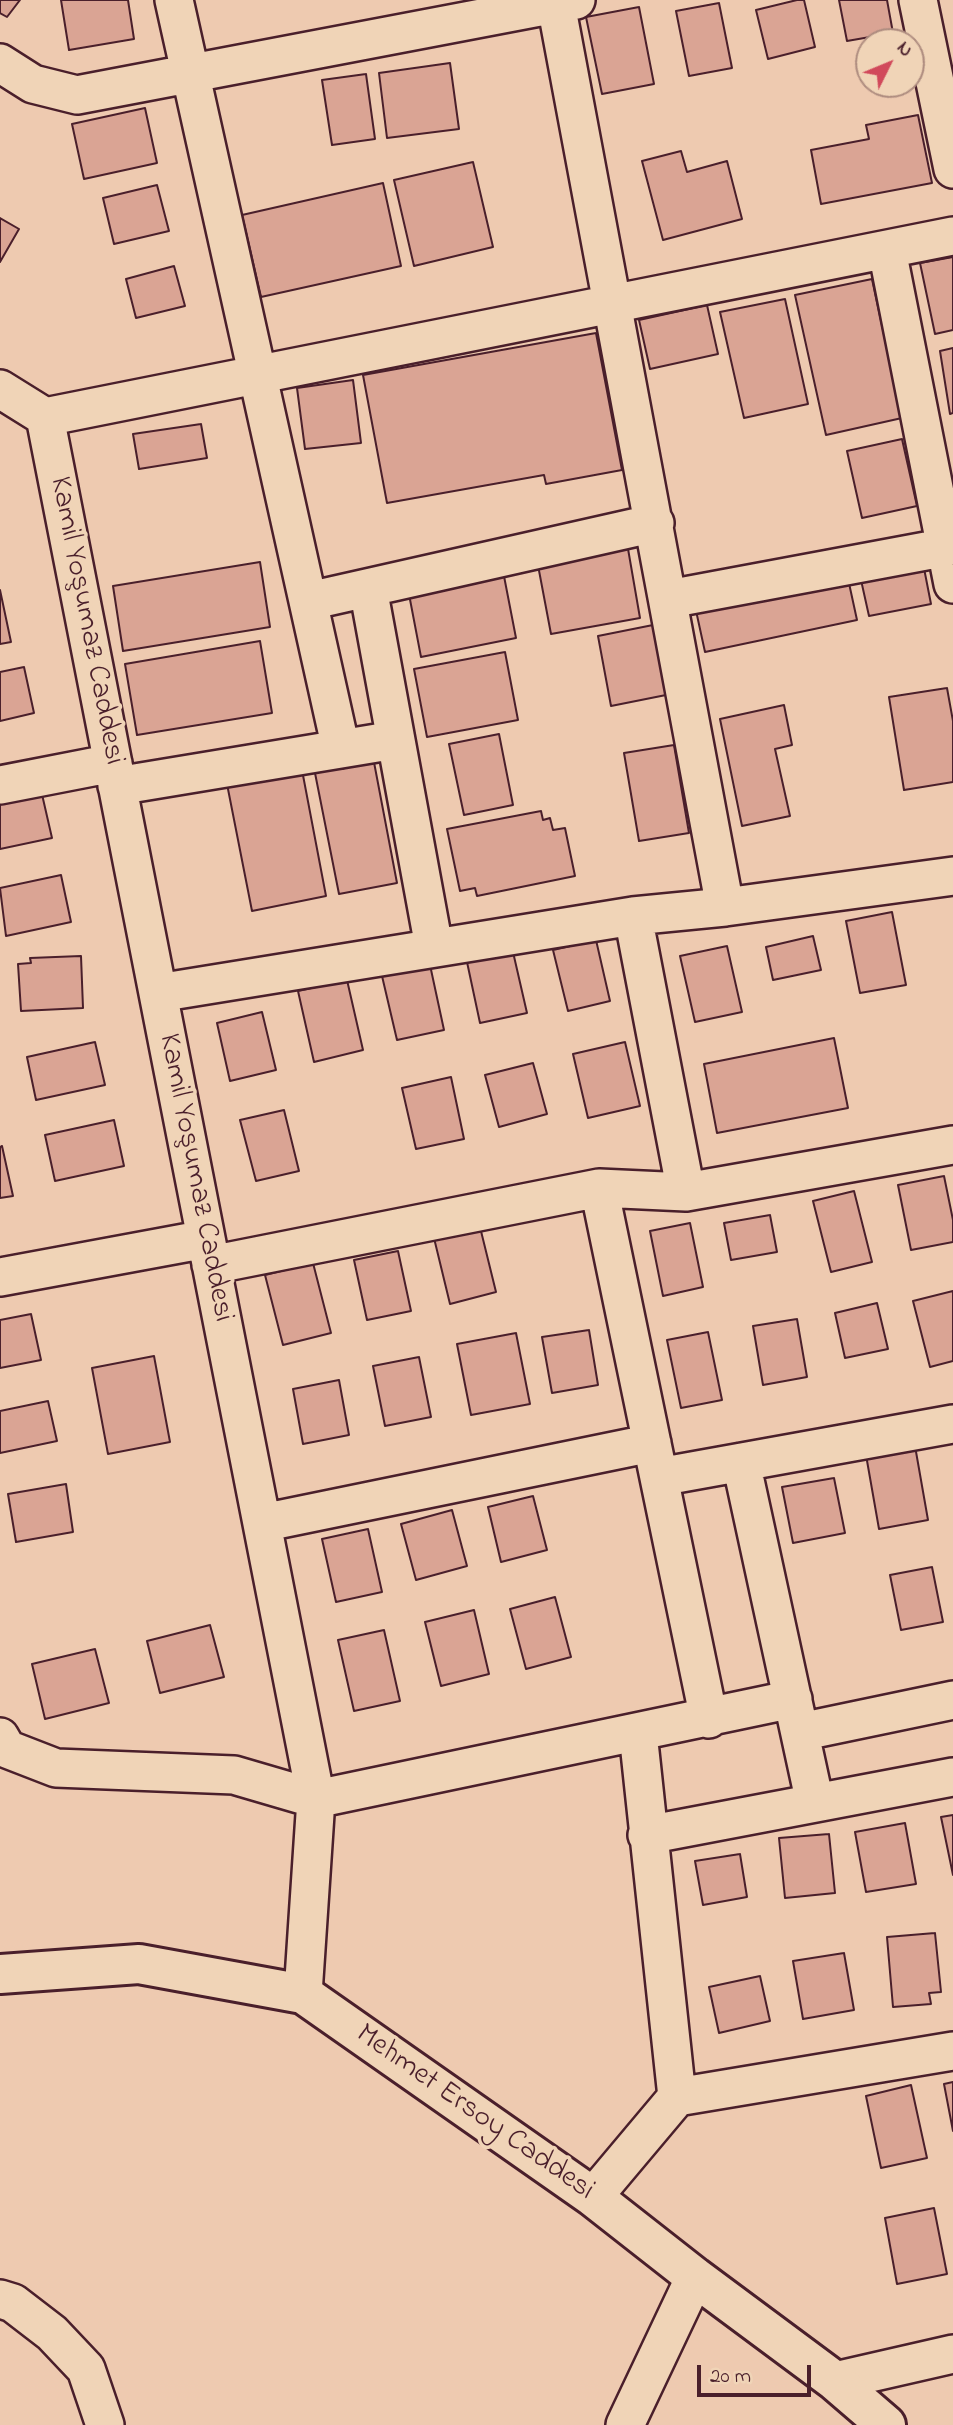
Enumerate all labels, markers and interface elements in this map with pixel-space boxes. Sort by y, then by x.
north arrow [855,28,925,98]
text: N [890,36,919,64]
street label: Kamil Yoşumaz Caddesi [39,474,131,768]
street label: Kamil Yoşumaz Caddesi [148,1031,240,1325]
street label: Mehmet Ersoy Caddesi [348,2018,600,2210]
scale bar [701,2352,815,2396]
text: 20 m [710,2362,751,2392]

